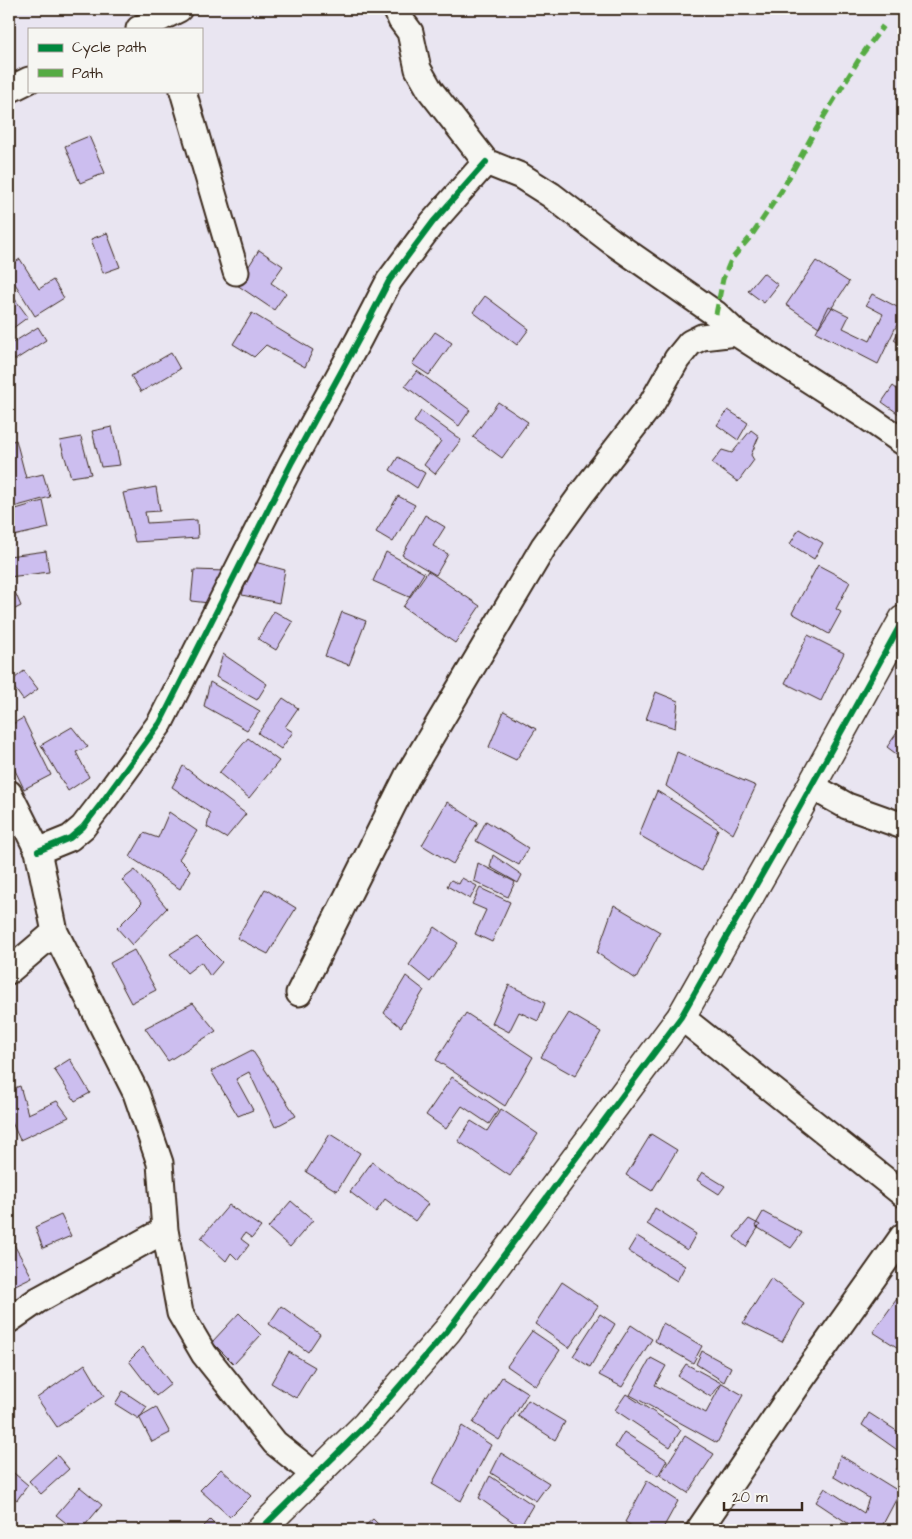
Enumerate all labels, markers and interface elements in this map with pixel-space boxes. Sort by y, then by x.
legend [28,28,202,92]
text: Cycle path [72,37,147,59]
text: Path [72,63,103,84]
scale bar [724,1479,802,1511]
text: 20 m [732,1487,768,1508]

